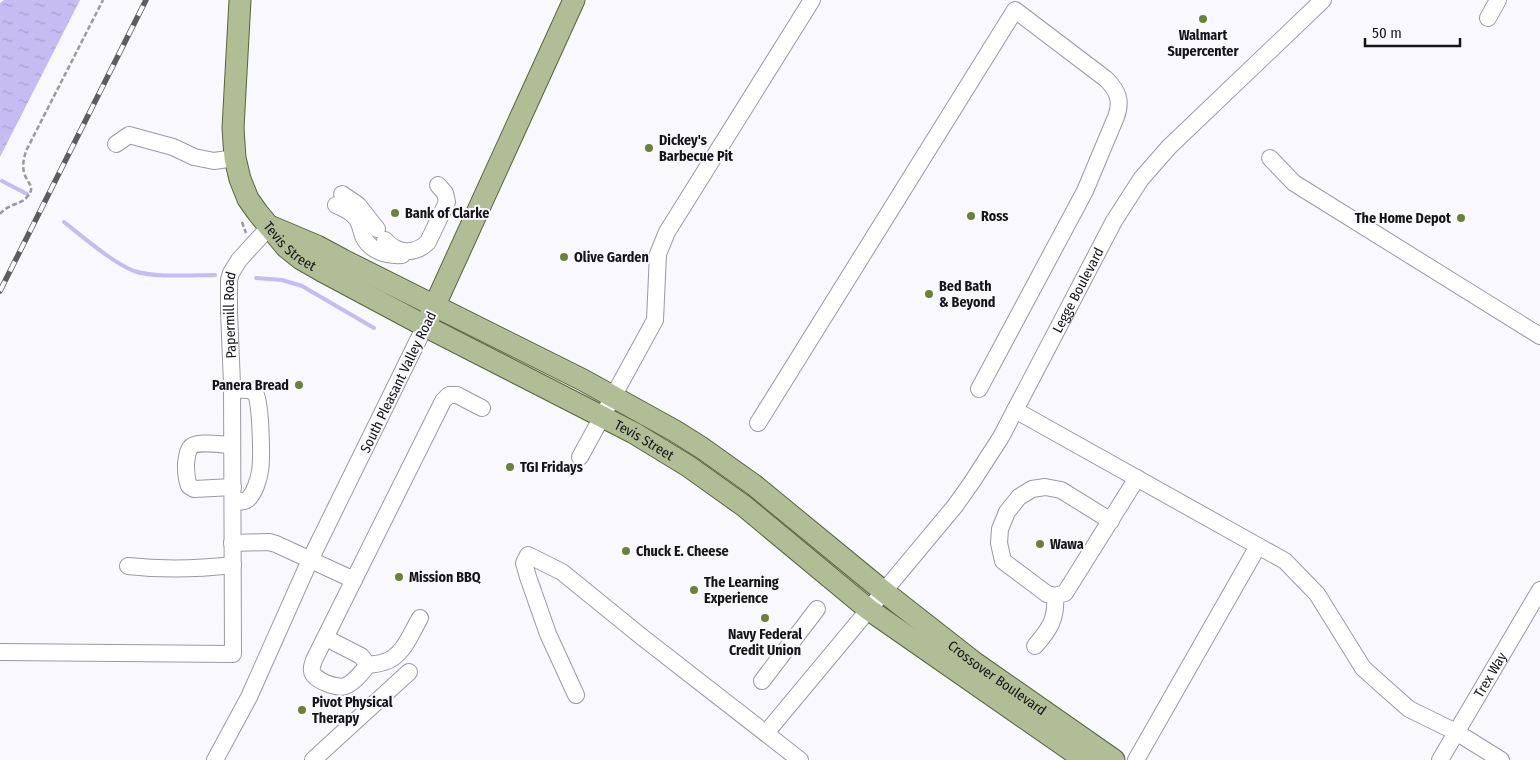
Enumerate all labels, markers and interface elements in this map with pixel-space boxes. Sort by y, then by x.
marker: Walmart Supercenter [1197,13,1209,25]
scale bar [1365,15,1460,47]
text: 50 m [1372,24,1402,42]
place label: Walmart Supercenter [1167,27,1239,60]
place label: Dickey's Barbecue Pit [659,132,734,165]
marker: Dickey's Barbecue Pit [643,142,655,154]
place label: Bank of Clarke [405,205,489,222]
marker: Bank of Clarke [389,207,401,219]
place label: Ross [981,208,1008,225]
marker: Ross [965,210,977,222]
place label: The Home Depot [1355,210,1452,227]
marker: The Home Depot [1455,212,1467,224]
street label: Tevis Street [260,218,319,275]
street label: Legge Boulevard [1049,245,1108,336]
place label: Olive Garden [574,249,649,266]
marker: Olive Garden [558,251,570,263]
street label: Papermill Road [221,270,240,359]
place label: Bed Bath & Beyond [939,278,995,311]
marker: Bed Bath & Beyond [923,288,935,300]
street label: South Pleasant Valley Road [357,309,440,456]
place label: Panera Bread [212,377,289,394]
marker: Panera Bread [293,379,305,391]
street label: Tevis Street [612,416,677,465]
place label: TGI Fridays [520,459,583,476]
marker: TGI Fridays [504,461,516,473]
place label: Wawa [1050,536,1084,553]
marker: Wawa [1034,538,1046,550]
place label: Chuck E. Cheese [636,543,729,560]
marker: Chuck E. Cheese [620,545,632,557]
place label: Mission BBQ [409,569,481,586]
marker: Mission BBQ [393,571,405,583]
place label: The Learning Experience [704,574,779,607]
marker: The Learning Experience [688,584,700,596]
marker: Navy Federal Credit Union [759,612,771,624]
place label: Navy Federal Credit Union [728,626,802,659]
street label: Crossover Boulevard [944,637,1049,719]
street label: Trex Way [1471,649,1511,701]
place label: Pivot Physical Therapy [312,694,393,727]
marker: Pivot Physical Therapy [296,704,308,716]

